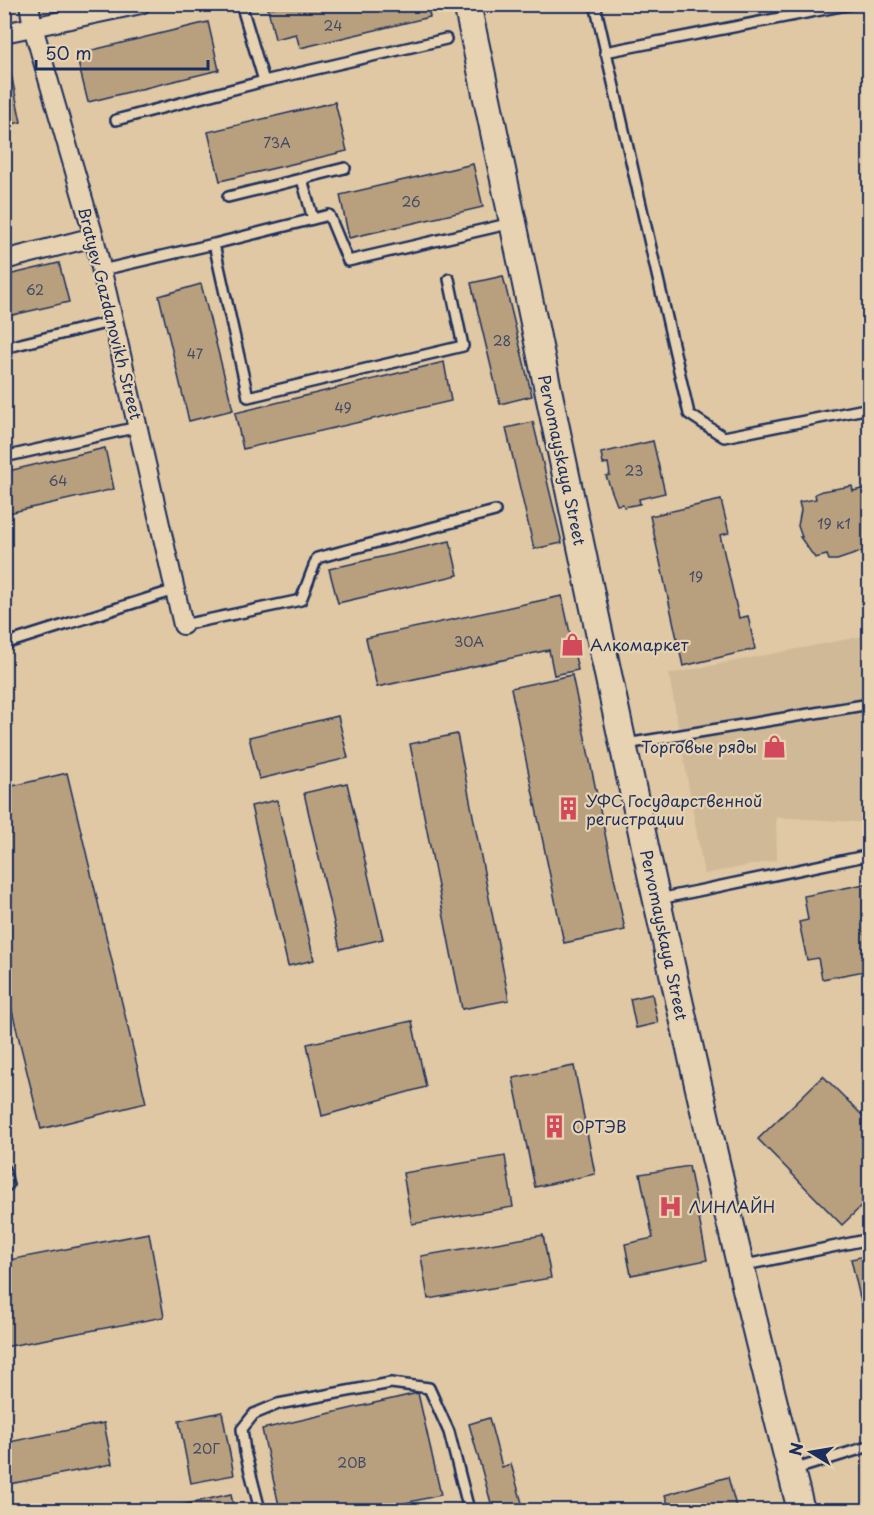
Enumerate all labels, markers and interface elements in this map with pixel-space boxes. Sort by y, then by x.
house number: 24 [324,15,342,36]
scale bar [36,33,208,71]
text: 50 m [45,39,92,66]
house number: 73А [263,132,291,153]
house number: 26 [401,191,421,212]
street label: Bratyev Gazdanovikh Street [73,204,149,422]
house number: 62 [26,279,44,300]
house number: 28 [493,330,511,351]
house number: 47 [187,343,204,364]
street label: Pervomayskaya Street [533,373,593,548]
house number: 49 [334,397,352,418]
house number: 23 [625,460,643,481]
house number: 64 [48,470,68,491]
house number: 19 к1 [817,513,851,534]
house number: 19 [689,566,703,587]
house number: 30А [454,631,484,652]
shop icon: Алкомаркет [559,631,585,657]
place label: Алкомаркет [590,632,689,656]
shop icon: Торговые ряды [762,733,788,759]
place label: Торговые ряды [641,734,757,758]
place label: УФС Государственной регистрации [586,788,762,830]
building icon: УФС Государственной регистрации [555,796,581,822]
street label: Pervomayskaya Street [635,848,695,1023]
building icon: ОРТЭВ [541,1113,567,1139]
place label: ОРТЭВ [572,1114,627,1138]
hospital icon: ЛИНЛАЙН [658,1193,684,1219]
place label: ЛИНЛАЙН [689,1194,775,1218]
north arrow [781,1422,841,1482]
house number: 20Г [192,1438,220,1459]
text: N [782,1440,808,1457]
house number: 20В [337,1452,367,1473]

